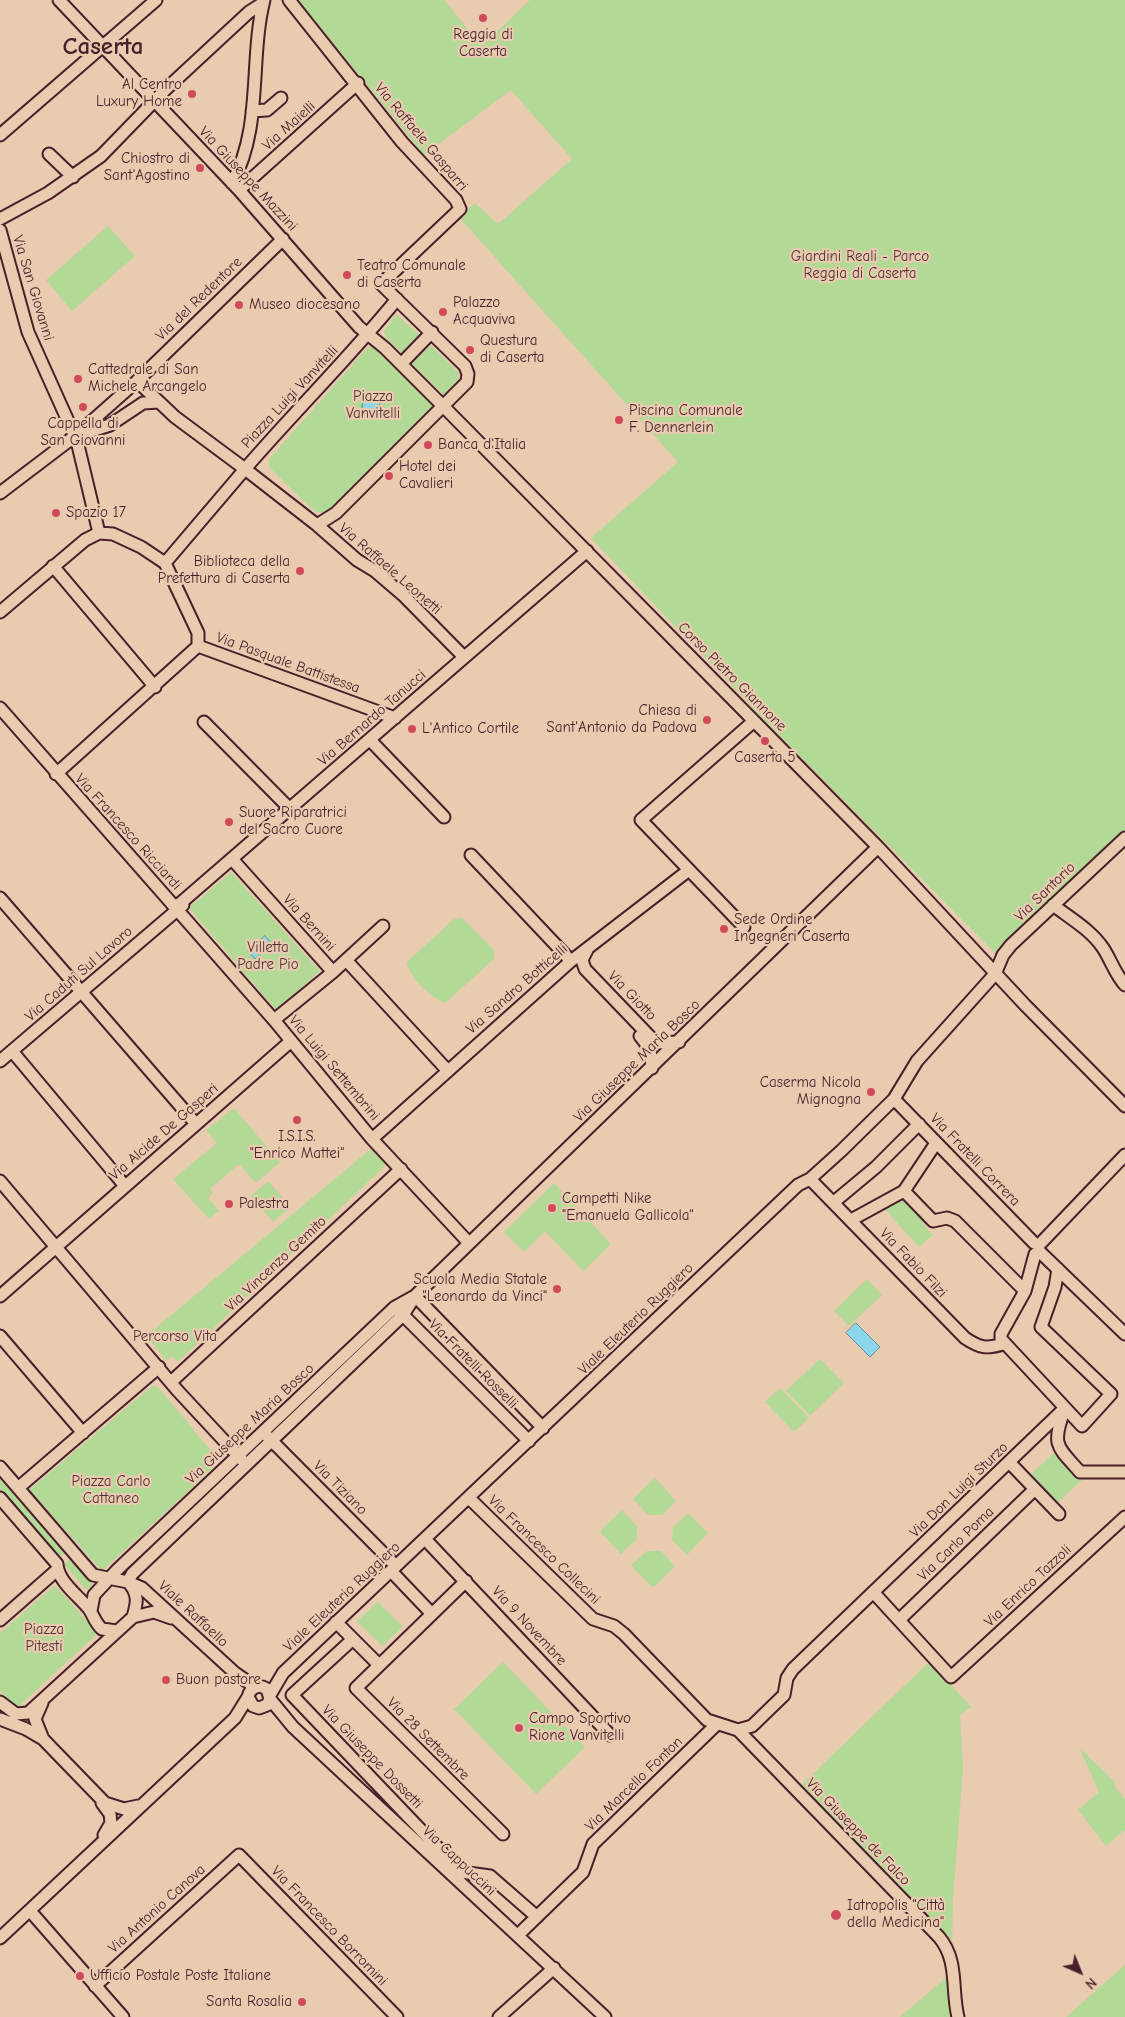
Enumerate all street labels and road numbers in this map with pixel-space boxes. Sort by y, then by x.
street label: Via Raffaele Gasparri [371,79,471,195]
street label: Via Maielli [259,97,319,155]
street label: Via Giuseppe Mazzini [195,123,301,235]
street label: Via San Giovanni [8,233,58,343]
street label: Via del Redentore [152,253,246,345]
street label: Piazza Luigi Vanvitelli [238,342,342,452]
street label: Via Raffaele Leonetti [335,519,445,619]
street label: Corso Pietro Giannone [674,619,790,735]
street label: Via Pasquale Battistessa [214,629,362,697]
street label: Via Bernardo Tanucci [314,666,430,770]
street label: Via Francesco Ricciardi [71,770,185,894]
street label: Via Santorio [1011,859,1079,925]
street label: Via Bernini [279,891,339,955]
street label: Via Caduti Sul Lavoro [22,923,136,1025]
street label: Via Sandro Botticelli [462,940,572,1038]
street label: Via Giotto [604,967,660,1025]
street label: Via Giuseppe Maria Bosco [570,996,704,1126]
street label: Via Luigi Settembrini [285,1012,383,1124]
street label: Via Alcide De Gasperi [106,1080,222,1184]
street label: Via Fratelli Correra [926,1110,1024,1210]
street label: Via Vincenzo Gemito [222,1212,330,1316]
street label: Via Fabio Filzi [875,1225,951,1301]
street label: Viale Eleuterio Ruggiero [575,1259,697,1379]
street label: Via Fratelli Rosselli [425,1316,521,1412]
street label: Via Giuseppe Maria Bosco [182,1360,318,1488]
street label: Via Don Luigi Sturzo [906,1438,1012,1542]
street label: Via Tiziano [309,1457,371,1519]
street label: Via Francesco Collecini [484,1492,604,1608]
street label: Via Carlo Poma [914,1503,998,1585]
street label: Viale Eleuterio Ruggiero [280,1538,404,1656]
street label: Via Enrico Tazzoli [981,1541,1075,1631]
street label: Viale Raffaello [154,1577,232,1651]
street label: Via 9 Novembre [488,1583,570,1669]
street label: Via 28 Settembre [383,1694,473,1784]
street label: Via Giuseppe Dossetti [318,1701,426,1813]
street label: Via Marcello Fonton [582,1733,686,1835]
street label: Via Giuseppe de Falco [802,1774,914,1890]
street label: Via Cappuccini [418,1822,500,1900]
street label: Via Antonio Canova [105,1861,209,1957]
street label: Via Francesco Borromini [267,1862,391,1990]

